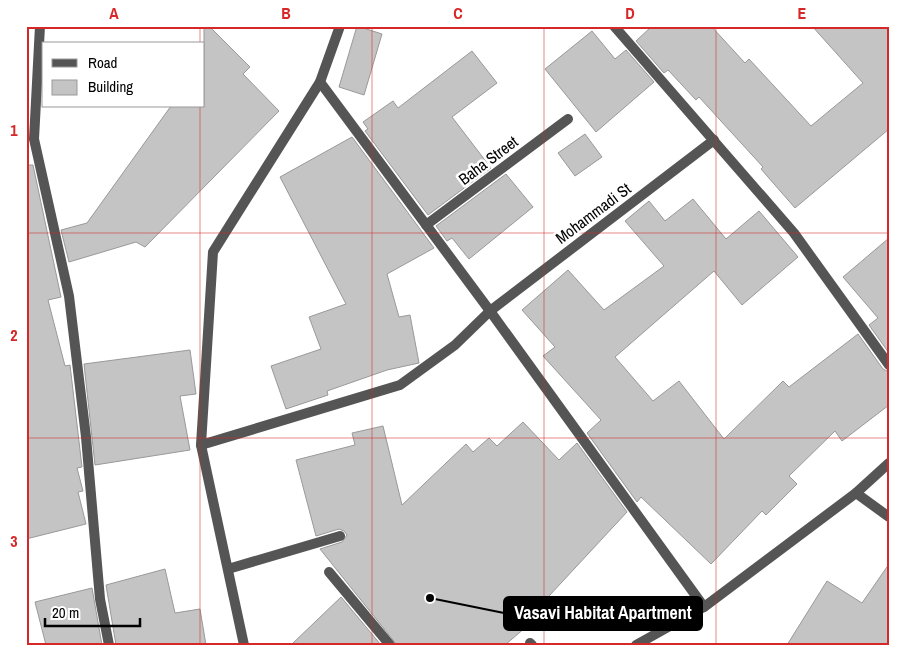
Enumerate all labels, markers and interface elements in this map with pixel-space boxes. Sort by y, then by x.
text: A [109,2,119,24]
text: B [281,2,291,24]
text: C [453,2,463,24]
text: D [625,2,635,24]
text: E [798,2,807,24]
legend [42,42,205,108]
text: Road [88,52,117,73]
text: Building [88,76,133,97]
text: 1 [10,119,18,141]
street label: Baha Street [454,130,523,190]
street label: Mohammadi St [551,177,635,249]
text: 2 [10,324,18,346]
text: 3 [10,530,18,552]
scale bar [45,596,140,628]
callout: Vasavi Habitat Apartment [504,597,702,630]
text: Vasavi Habitat Apartment [514,600,692,625]
text: 20 m [52,602,79,623]

